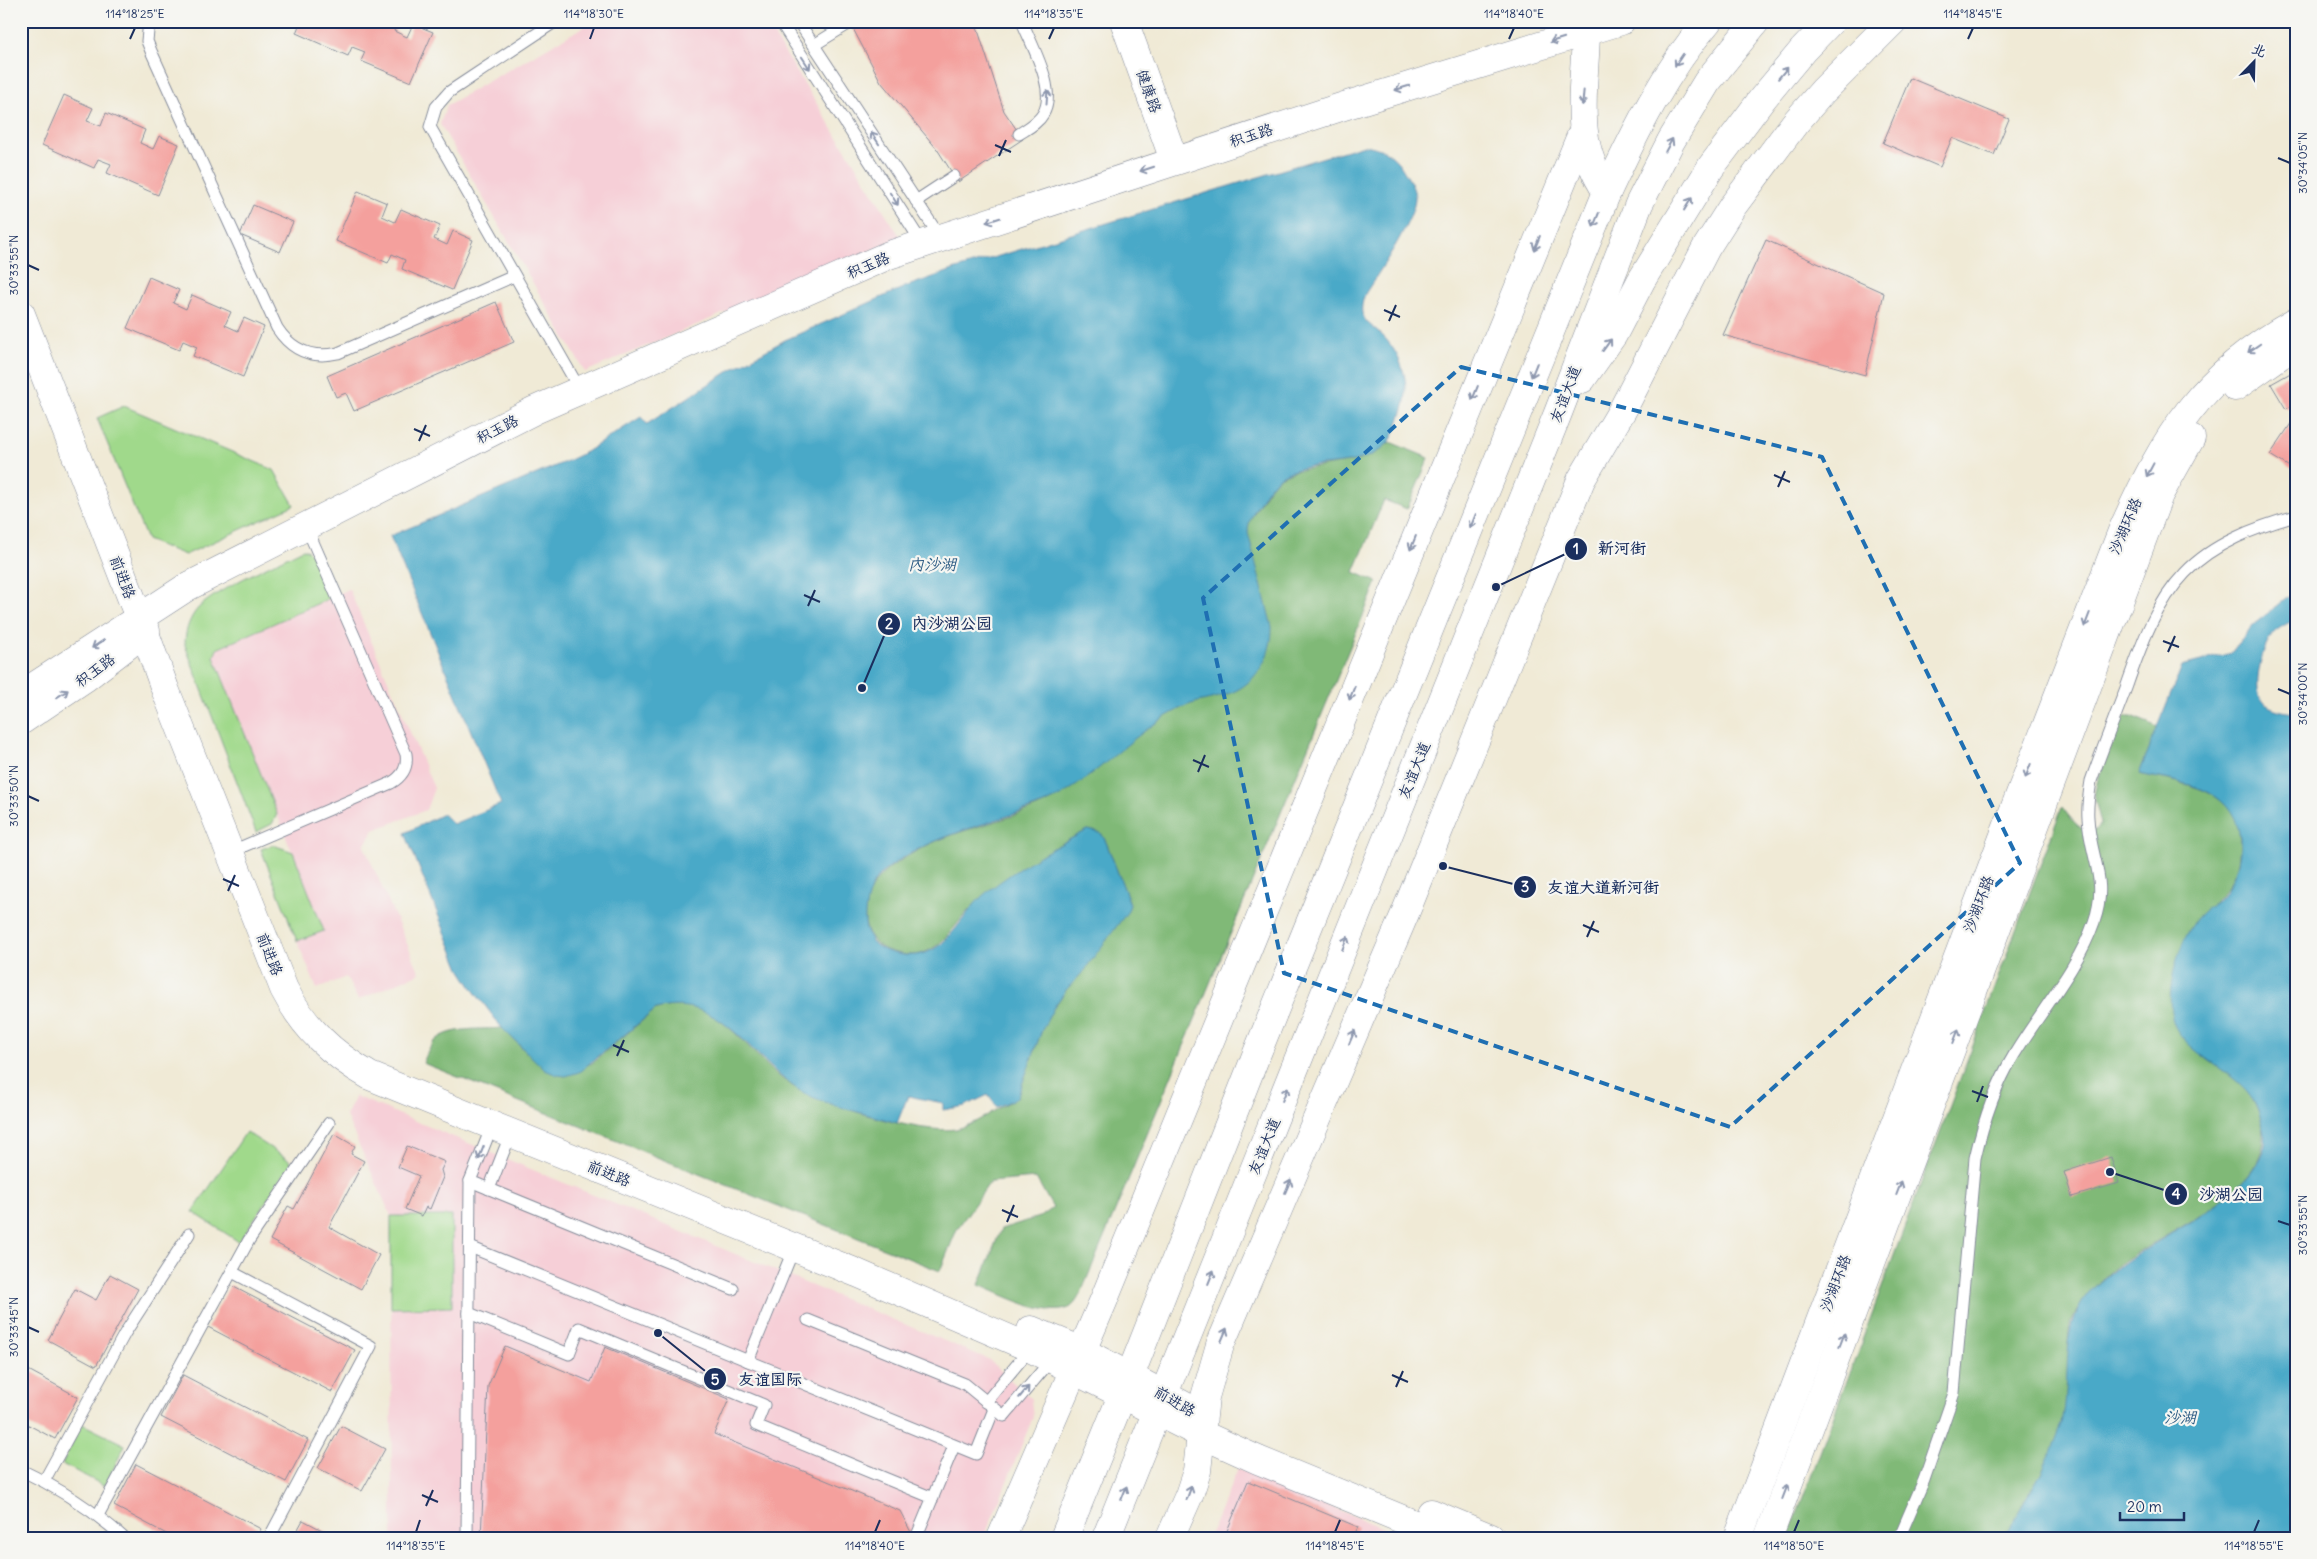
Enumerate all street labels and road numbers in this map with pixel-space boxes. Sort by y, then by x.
street label: 健康路 [1132,67,1166,115]
street label: 积玉路 [1227,119,1275,151]
street label: 积玉路 [844,247,892,283]
street label: 友谊大道 [1545,363,1585,425]
street label: 积玉路 [473,410,521,448]
street label: 沙湖环路 [2105,495,2145,557]
street label: 前进路 [106,553,140,601]
street label: 积玉路 [71,649,119,691]
street label: 友谊大道 [1394,739,1434,801]
street label: 沙湖环路 [1958,873,1998,935]
street label: 前进路 [253,930,287,978]
street label: 友谊大道 [1244,1115,1284,1177]
street label: 前进路 [585,1156,633,1190]
street label: 沙湖环路 [1815,1252,1855,1314]
street label: 前进路 [1151,1382,1199,1420]

